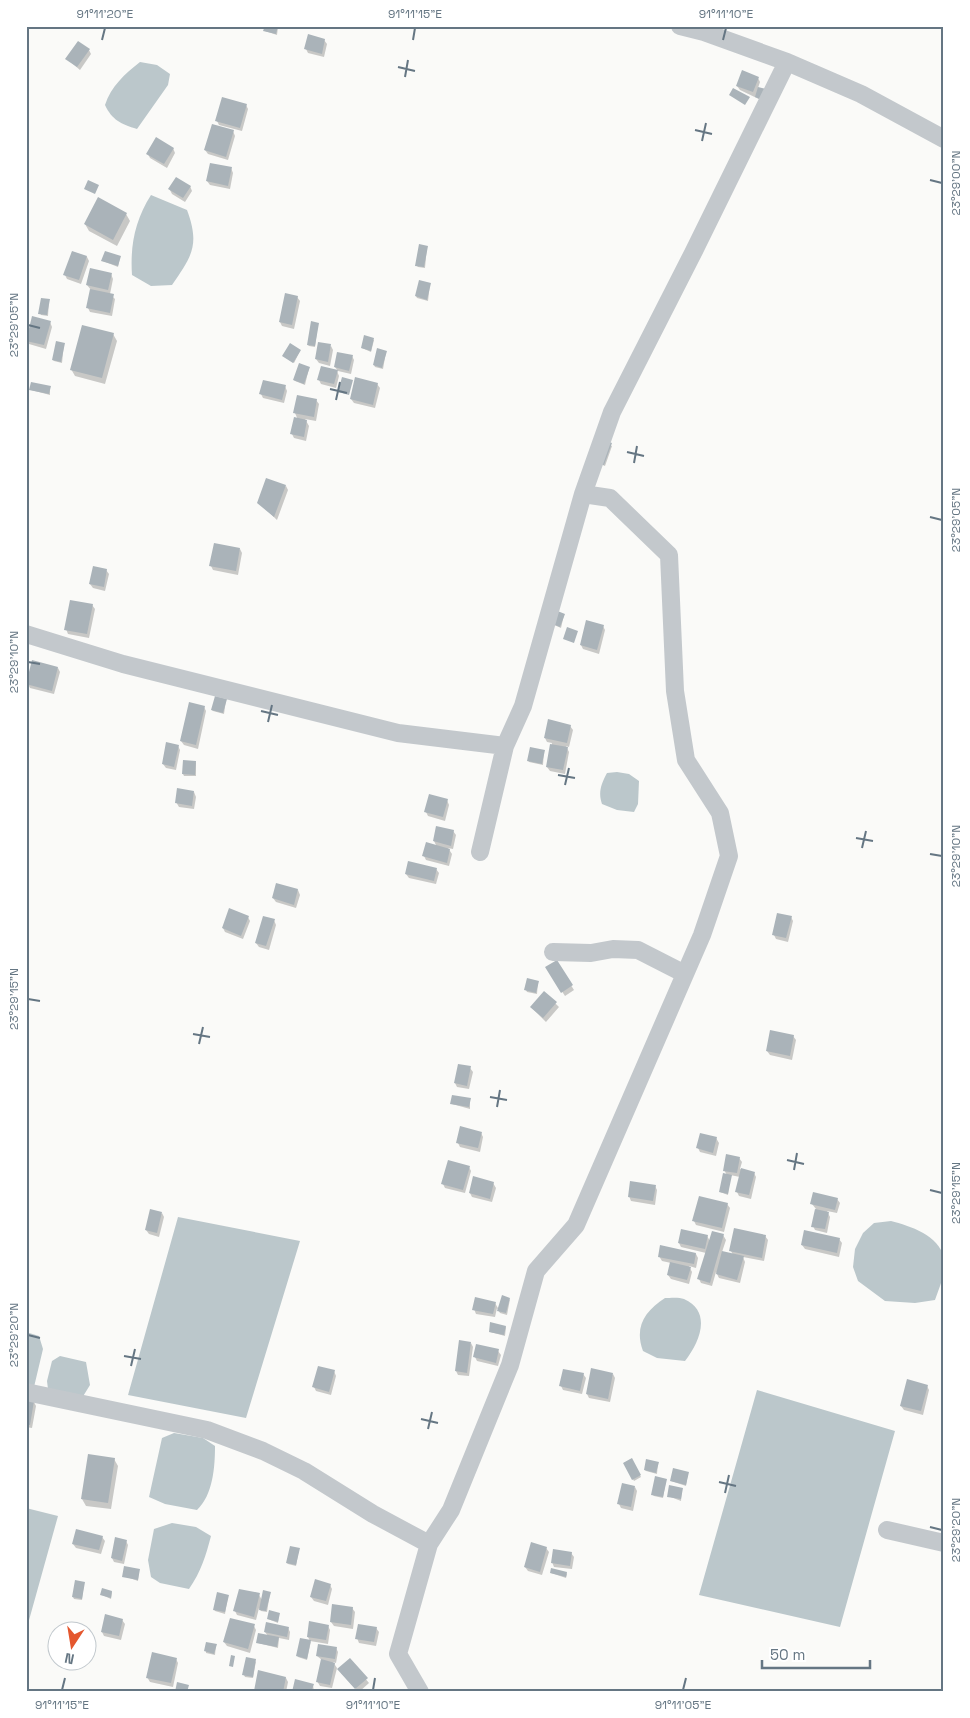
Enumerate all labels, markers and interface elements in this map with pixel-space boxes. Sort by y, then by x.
text: 91°11'20"E [77,6,134,22]
text: 91°11'15"E [388,6,442,22]
text: 91°11'10"E [699,6,754,22]
text: 23°29'00"N [948,150,964,216]
text: 23°29'05"N [6,293,22,357]
text: 23°29'05"N [948,488,964,552]
text: 23°29'10"N [6,631,22,693]
text: 23°29'10"N [948,825,964,887]
text: 23°29'15"N [6,968,22,1030]
text: 23°29'15"N [948,1162,964,1224]
text: 23°29'20"N [6,1303,22,1367]
text: 23°29'20"N [948,1498,964,1562]
north arrow [48,1620,98,1670]
scale bar [762,1638,870,1670]
text: 50 m [770,1645,805,1664]
text: N [63,1649,76,1668]
text: 91°11'15"E [35,1697,89,1713]
text: 91°11'10"E [346,1697,401,1713]
text: 91°11'05"E [655,1697,712,1713]

